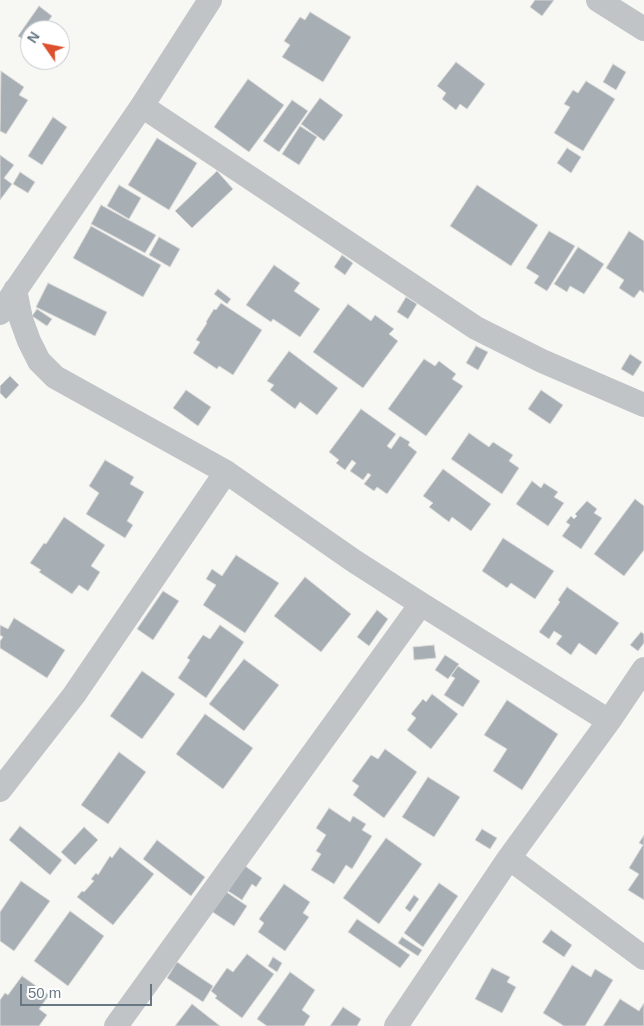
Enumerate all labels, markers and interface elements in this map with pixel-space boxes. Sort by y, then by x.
north arrow [20,20,70,70]
text: N [24,29,43,46]
scale bar [22,974,155,1006]
text: 50 m [28,984,61,1001]

